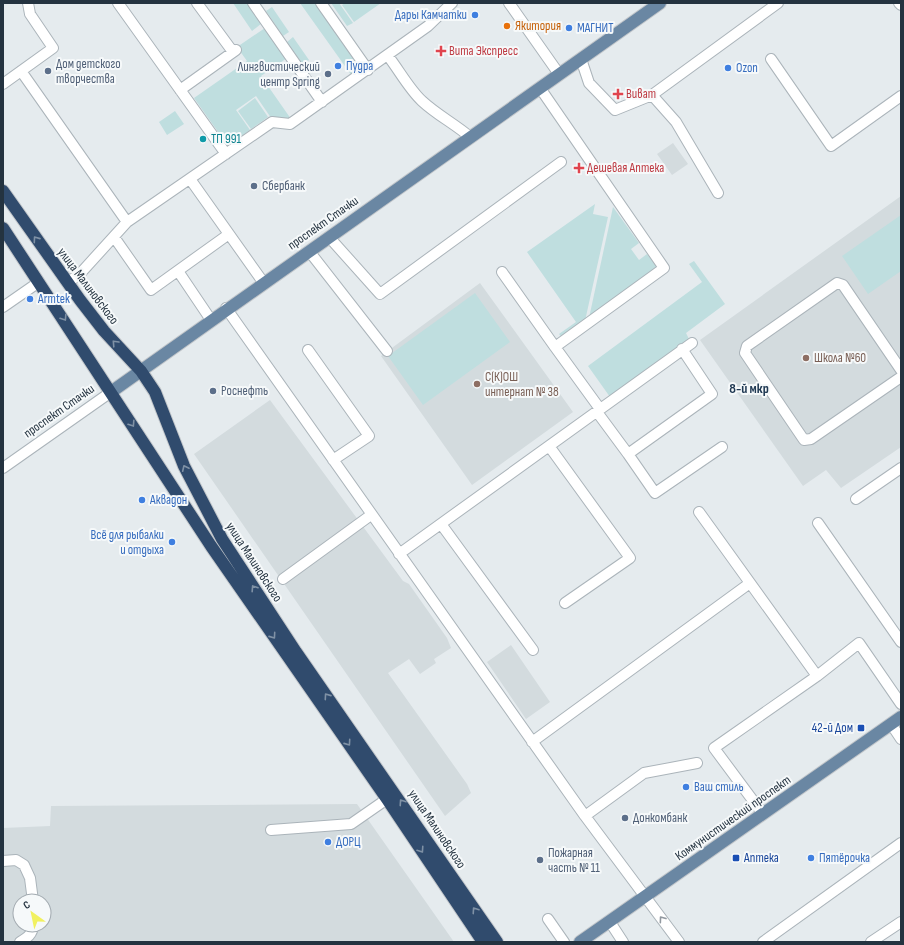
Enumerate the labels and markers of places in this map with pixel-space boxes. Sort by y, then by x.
place label: Дары Камчатки [395,7,467,23]
marker: Дары Камчатки [470,10,480,20]
place label: Якитория [515,18,561,34]
place label: МАГНИТ [577,20,613,36]
marker: Якитория [502,21,512,31]
marker: МАГНИТ [564,23,574,33]
place label: Вита Экспресс [449,43,518,59]
marker: Вита Экспресс [436,46,446,56]
place label: Дом детского творчества [56,56,121,87]
place label: Пудра [346,58,373,74]
place label: Лингвистический центр Spring [237,59,320,90]
place label: Ozon [736,60,758,76]
marker: Пудра [333,61,343,71]
marker: Ozon [723,63,733,73]
marker: Дом детского творчества [43,66,53,76]
marker: Лингвистический центр Spring [323,69,333,79]
place label: Виват [626,86,656,102]
marker: Виват [613,89,623,99]
place label: ТП 991 [211,131,241,147]
marker: ТП 991 [198,134,208,144]
place label: Дешевая Аптека [587,160,664,176]
marker: Дешевая Аптека [574,163,584,173]
place label: Сбербанк [262,178,305,194]
marker: Сбербанк [249,181,259,191]
place label: Armtek [37,291,70,307]
marker: Armtek [25,294,35,304]
place label: Школа №60 [814,350,866,366]
marker: Школа №60 [801,353,811,363]
place label: С(К)ОШ интернат № 38 [485,369,559,400]
marker: С(К)ОШ интернат № 38 [472,379,482,389]
place label: Роснефть [221,383,268,399]
marker: Роснефть [208,386,218,396]
place label: Аквадон [149,492,187,508]
marker: Аквадон [137,495,147,505]
place label: Всё для рыбалки и отдыха [91,527,164,558]
marker: Всё для рыбалки и отдыха [167,537,177,547]
place label: 42-й Дом [812,720,853,736]
marker: 42-й Дом [856,723,866,733]
place label: Ваш стиль [694,779,744,795]
marker: Ваш стиль [681,782,691,792]
place label: Донкомбанк [633,810,687,826]
marker: Донкомбанк [620,813,630,823]
place label: ДОРЦ [336,834,361,850]
marker: ДОРЦ [323,837,333,847]
place label: Пожарная часть № 11 [548,845,600,876]
place label: Аптека [743,850,779,866]
place label: Пятёрочка [819,850,870,866]
marker: Аптека [731,853,741,863]
marker: Пятёрочка [806,853,816,863]
marker: Пожарная часть № 11 [535,855,545,865]

